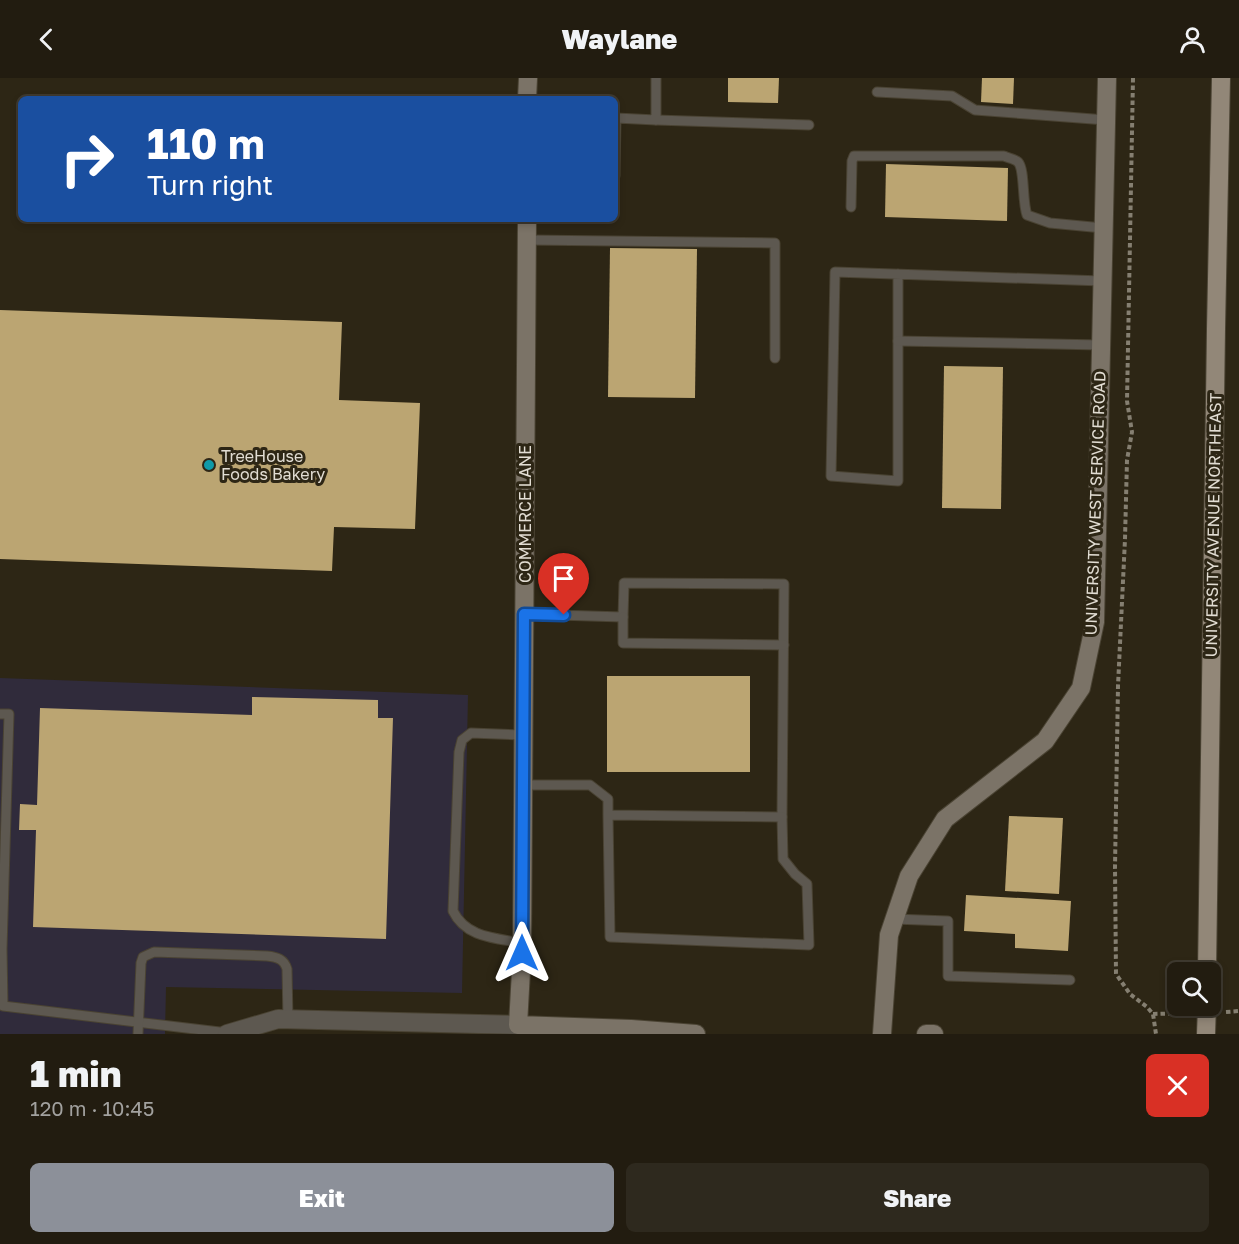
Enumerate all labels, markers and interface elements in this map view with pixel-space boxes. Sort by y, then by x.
icon: back [30,23,63,56]
text: Waylane [562,23,677,55]
icon: person [1176,23,1209,56]
text: 110 m [147,118,265,168]
icon: right [48,120,126,198]
text: Turn right [147,169,273,201]
street label: UNIVERSITY WEST SERVICE ROAD [1080,370,1110,636]
street label: UNIVERSITY AVENUE NORTHEAST [1201,392,1225,657]
street label: COMMERCE LANE [515,445,535,583]
place label: TreeHouse Foods Bakery [221,446,325,484]
marker: TreeHouse Foods Bakery [202,458,216,472]
pin [538,553,589,615]
icon: arrive [547,562,580,595]
position arrow [490,921,554,985]
map controls [1167,962,1221,1016]
button: search [1167,962,1221,1016]
text: 1 min [30,1052,121,1095]
button: close [1146,1054,1209,1117]
text: 120 m · 10:45 [30,1096,154,1120]
button: Exit [30,1163,614,1232]
button: Share [626,1163,1209,1232]

